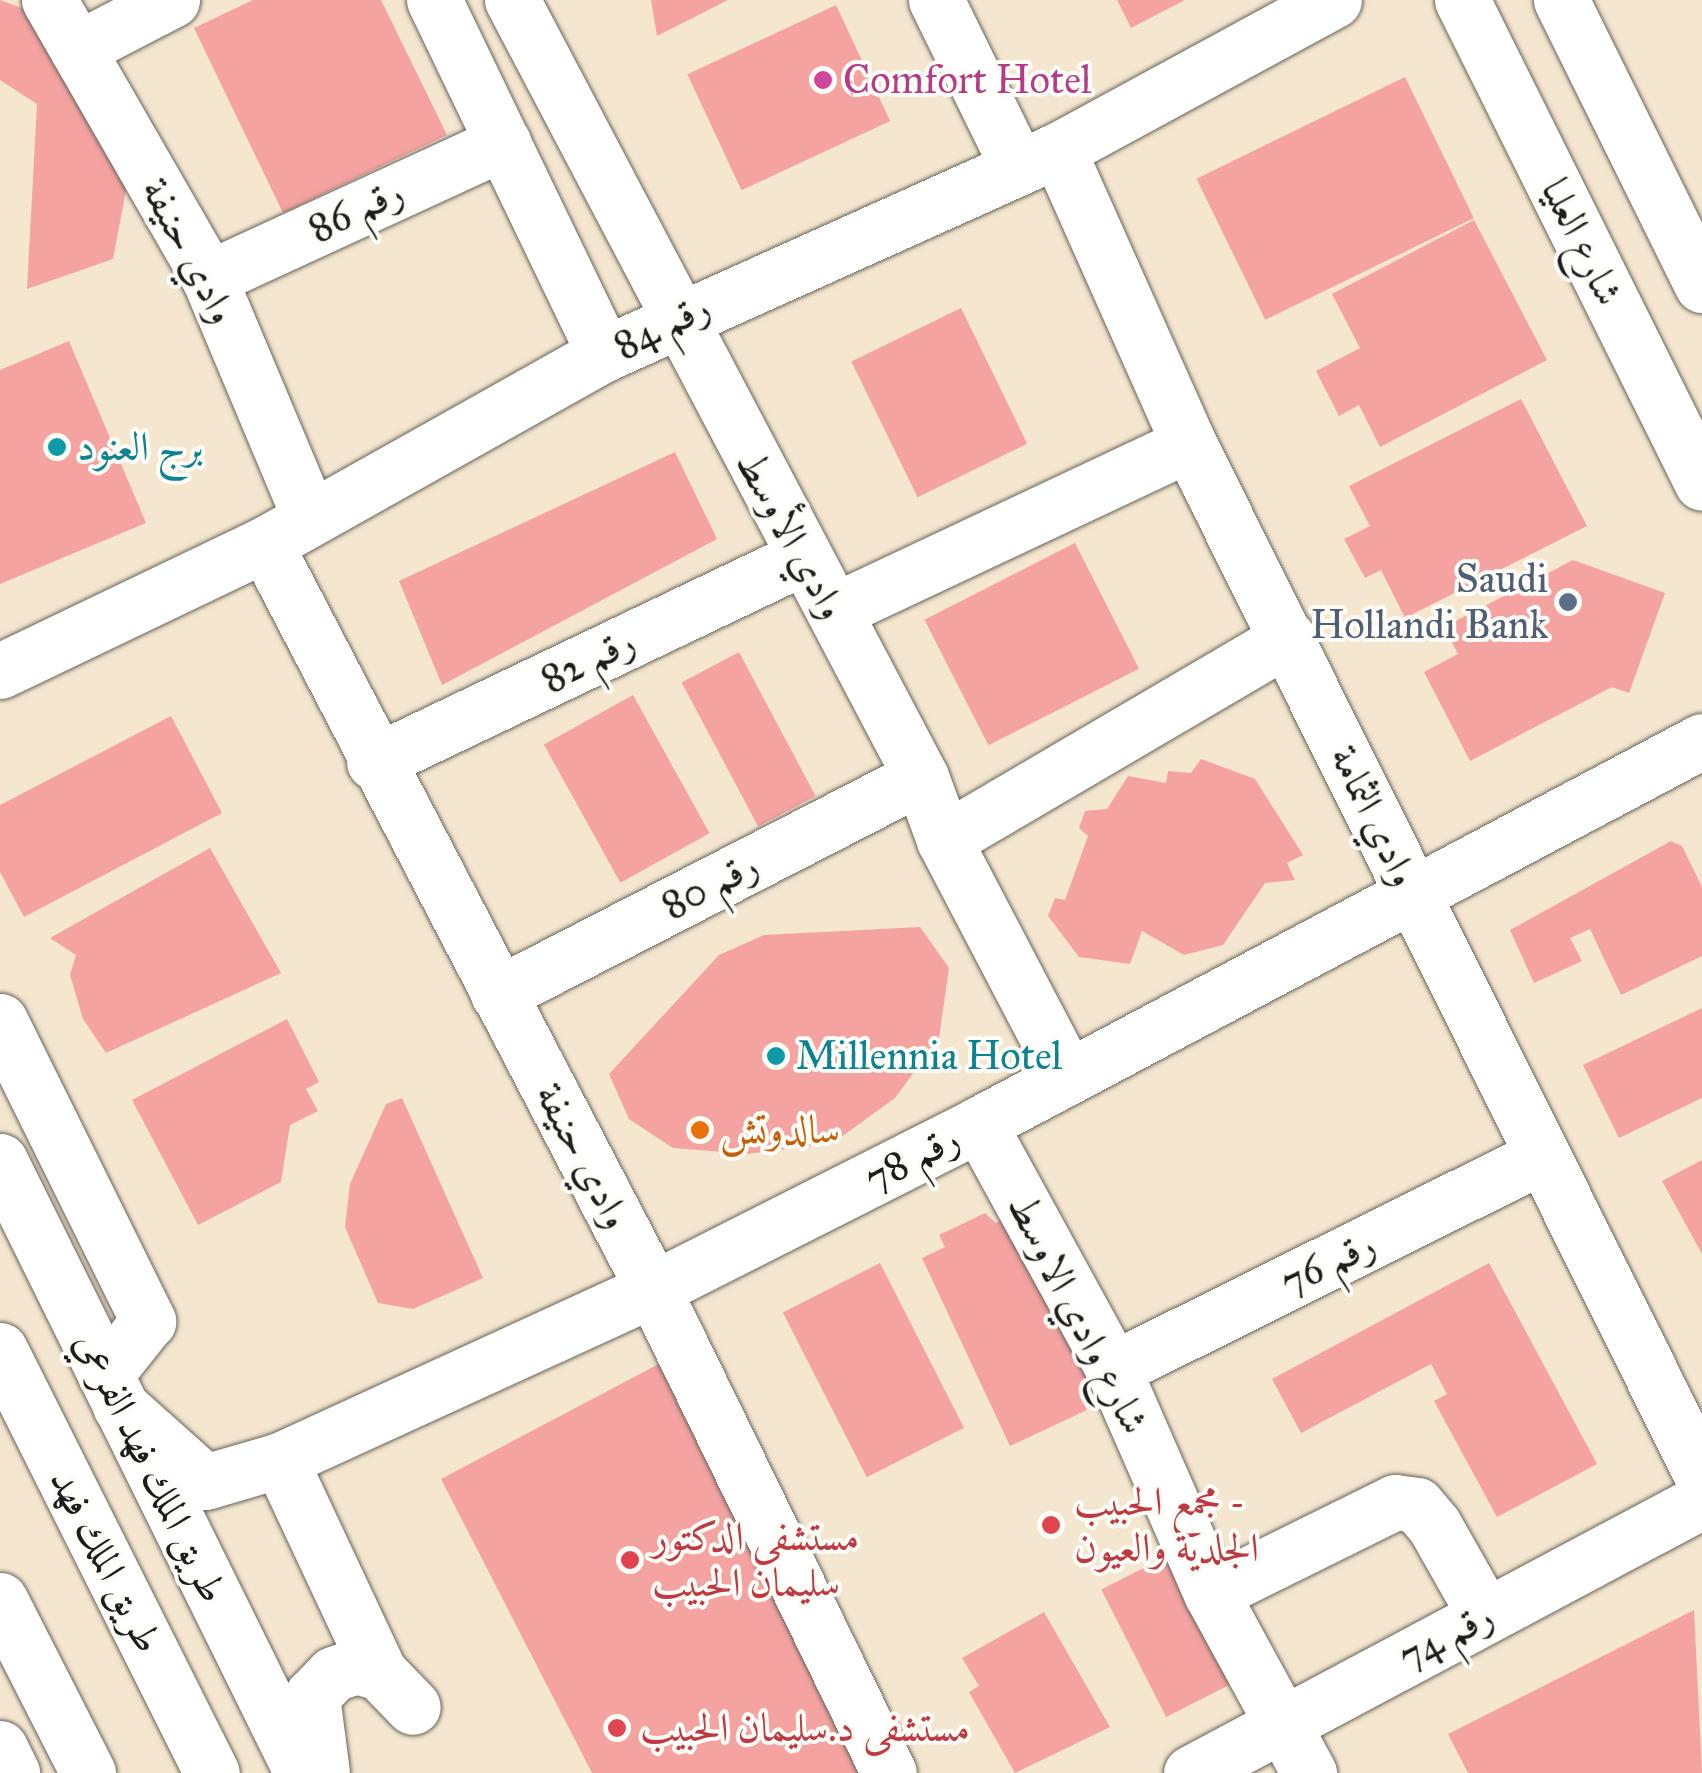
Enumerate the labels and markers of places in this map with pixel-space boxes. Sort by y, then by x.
place label: Comfort Hotel [843,56,1092,104]
marker: Comfort Hotel [812,69,834,91]
place label: برج العنود [77,423,203,471]
marker: برج العنود [46,436,68,458]
place label: Saudi Hollandi Bank [1310,555,1548,649]
marker: Saudi Hollandi Bank [1557,591,1579,613]
place label: Millennia Hotel [796,1032,1062,1080]
marker: Millennia Hotel [765,1045,787,1067]
place label: سالدوتش [720,1106,840,1154]
marker: سالدوتش [689,1119,711,1141]
place label: مجمع الحبيب - الجلدية والعيون [1074,1478,1259,1572]
marker: مجمع الحبيب - الجلدية والعيون [1038,1512,1064,1538]
place label: مستشفى الدكتور سليمان الحبيب [652,1513,859,1607]
marker: مستشفى الدكتور سليمان الحبيب [617,1547,643,1573]
place label: مستشفى د.سليمان الحبيب [640,1704,970,1752]
marker: مستشفى د.سليمان الحبيب [604,1715,630,1741]

